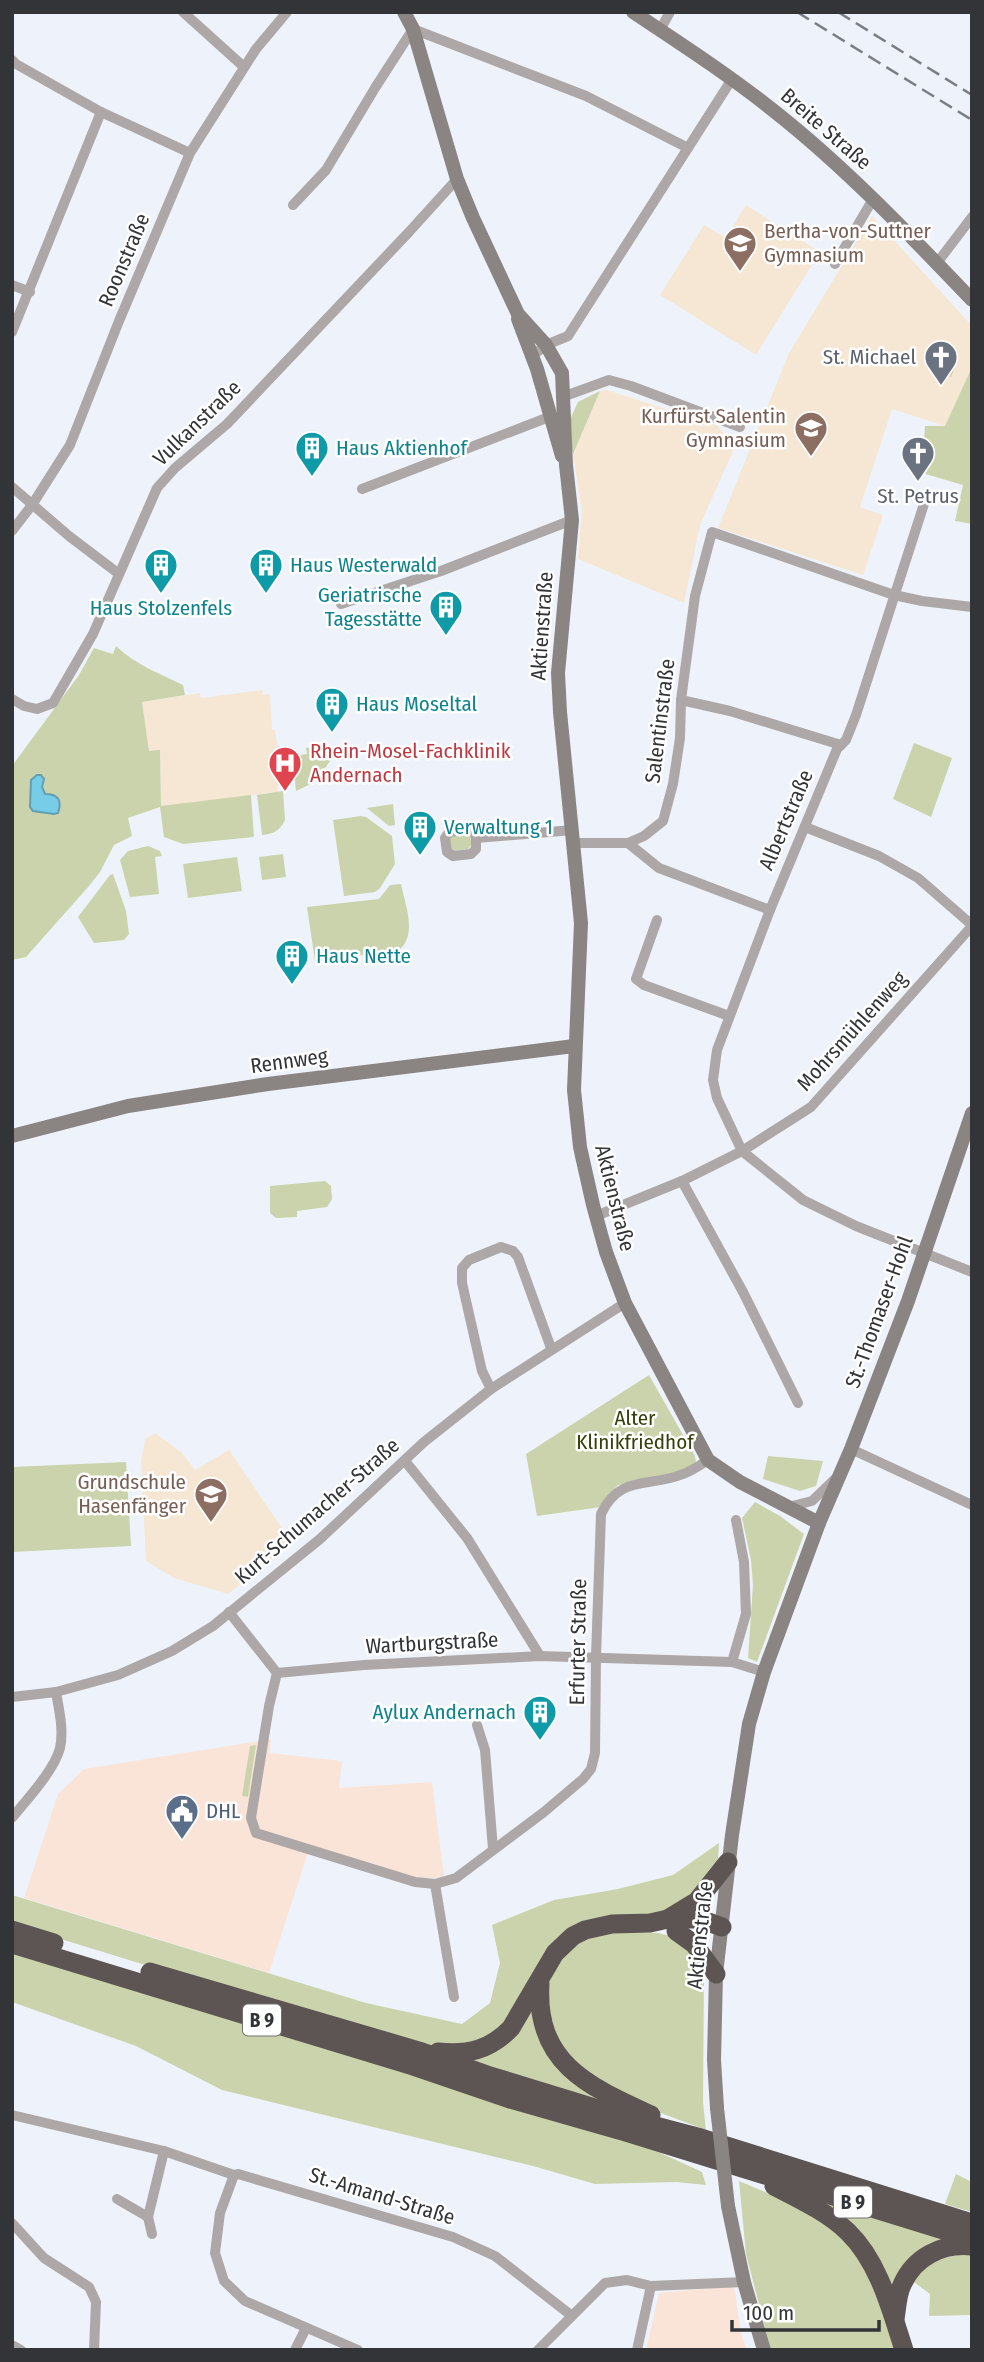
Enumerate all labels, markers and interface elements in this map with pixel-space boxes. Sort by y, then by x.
street label: Breite Straße [775,83,877,175]
street label: Roonstraße [93,209,155,311]
place label: Bertha-von-Suttner Gymnasium [764,218,932,268]
school or university icon: Bertha-von-Suttner Gymnasium [721,224,759,273]
church icon: St. Michael [922,338,960,387]
place label: St. Michael [823,344,916,370]
street label: Vulkanstraße [148,375,246,471]
place label: Kurfürst Salentin Gymnasium [641,403,786,453]
school or university icon: Kurfürst Salentin Gymnasium [792,409,830,458]
building icon: Haus Aktienhof [293,429,331,478]
church icon: St. Petrus [899,434,937,483]
place label: Haus Aktienhof [336,435,468,461]
place label: St. Petrus [877,483,959,509]
building icon: Haus Stolzenfels [142,546,180,595]
building icon: Haus Westerwald [247,546,285,595]
place label: Haus Westerwald [290,552,437,578]
street label: Aktienstraße [525,571,559,681]
place label: Geriatrische Tagesstätte [318,582,422,632]
building icon: Geriatrische Tagesstätte [427,588,465,637]
place label: Haus Stolzenfels [90,595,232,621]
street label: Salentinstraße [639,657,681,785]
building icon: Haus Moseltal [313,685,351,734]
place label: Haus Moseltal [356,691,478,717]
place label: Rhein-Mosel-Fachklinik Andernach [310,738,511,788]
hospital icon: Rhein-Mosel-Fachklinik Andernach [266,744,304,793]
street label: Albertstraße [753,766,819,874]
building icon: Verwaltung 1 [401,808,439,857]
place label: Verwaltung 1 [444,814,553,840]
building icon: Haus Nette [273,937,311,986]
place label: Haus Nette [316,943,411,969]
street label: Mohrsmühlenweg [791,966,913,1096]
street label: Rennweg [249,1043,329,1079]
street label: Aktienstraße [589,1142,641,1254]
street label: St.-Thomaser-Hohl [839,1232,919,1391]
park label: Alter Klinikfriedhof [576,1405,695,1455]
street label: Kurt-Schumacher-Straße [229,1432,405,1590]
place label: Grundschule Hasenfänger [78,1469,187,1519]
school or university icon: Grundschule Hasenfänger [192,1475,230,1524]
street label: Erfurter Straße [564,1578,592,1706]
street label: Wartburgstraße [365,1627,499,1659]
building icon: Aylux Andernach [521,1693,559,1742]
place label: Aylux Andernach [372,1699,516,1725]
public building icon: DHL [163,1792,201,1841]
place label: DHL [206,1798,241,1824]
street label: Aktienstraße [681,1880,719,1990]
road number: B 9 [243,2004,281,2036]
street label: St.-Amand-Straße [306,2162,458,2230]
road number: B 9 [834,2186,872,2218]
scale bar [732,2288,879,2332]
text: 100 m [743,2300,794,2326]

